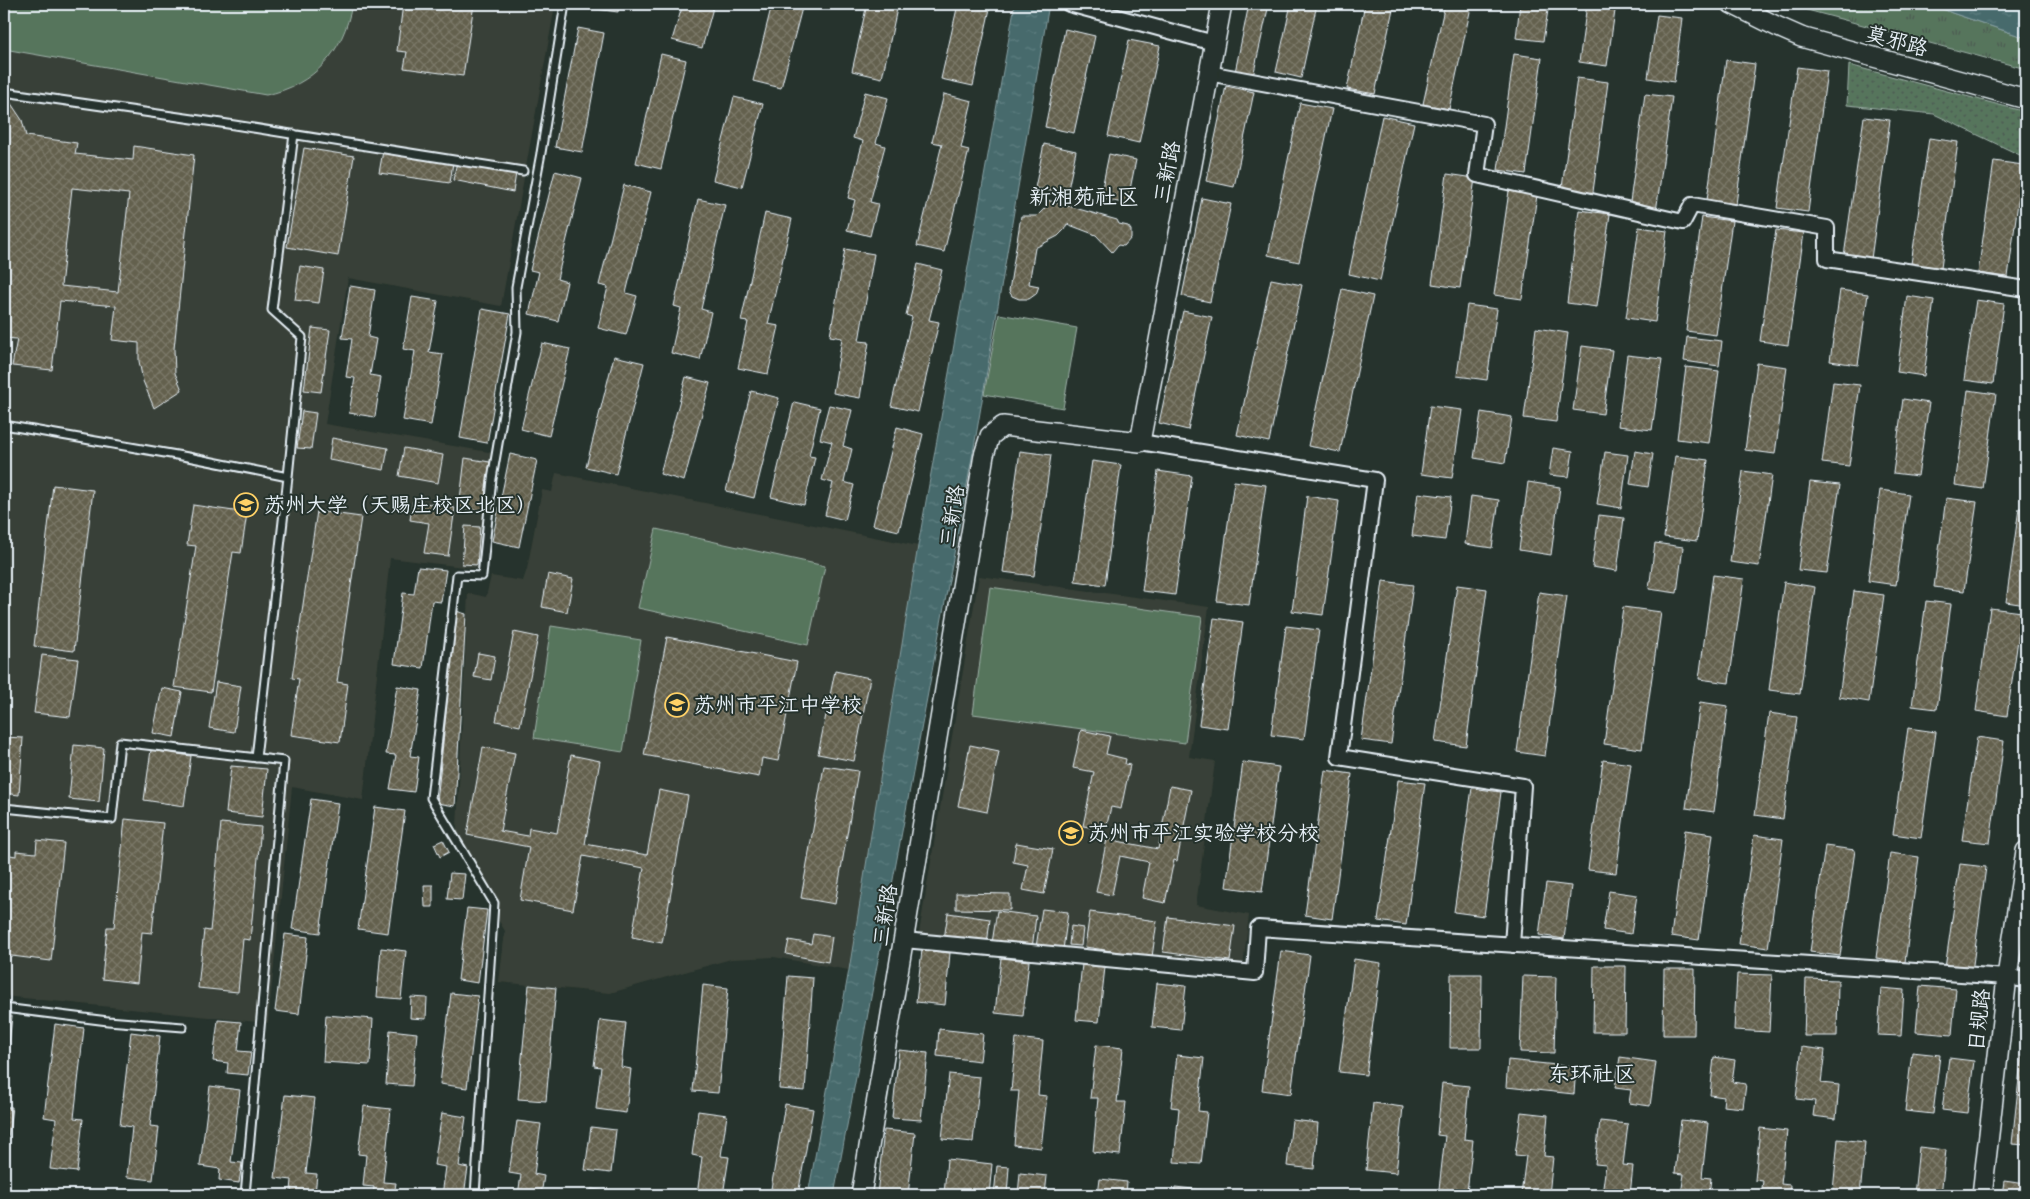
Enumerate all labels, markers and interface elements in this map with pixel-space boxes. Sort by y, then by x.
street label: 莫邪路 [1863,20,1931,62]
street label: 三新路 [1148,139,1186,205]
district label: 新湘苑社区 [1029,183,1139,211]
street label: 三新路 [934,483,970,549]
school or university icon: 苏州大学（天赐庄校区北区） [233,492,259,518]
place label: 苏州大学（天赐庄校区北区） [264,492,537,518]
school or university icon: 苏州市平江中学校 [664,692,690,718]
place label: 苏州市平江中学校 [694,692,862,718]
school or university icon: 苏州市平江实验学校分校 [1058,820,1084,846]
place label: 苏州市平江实验学校分校 [1088,820,1319,846]
street label: 三新路 [867,882,903,948]
street label: 日规路 [1963,987,1995,1053]
district label: 东环社区 [1548,1060,1636,1088]

